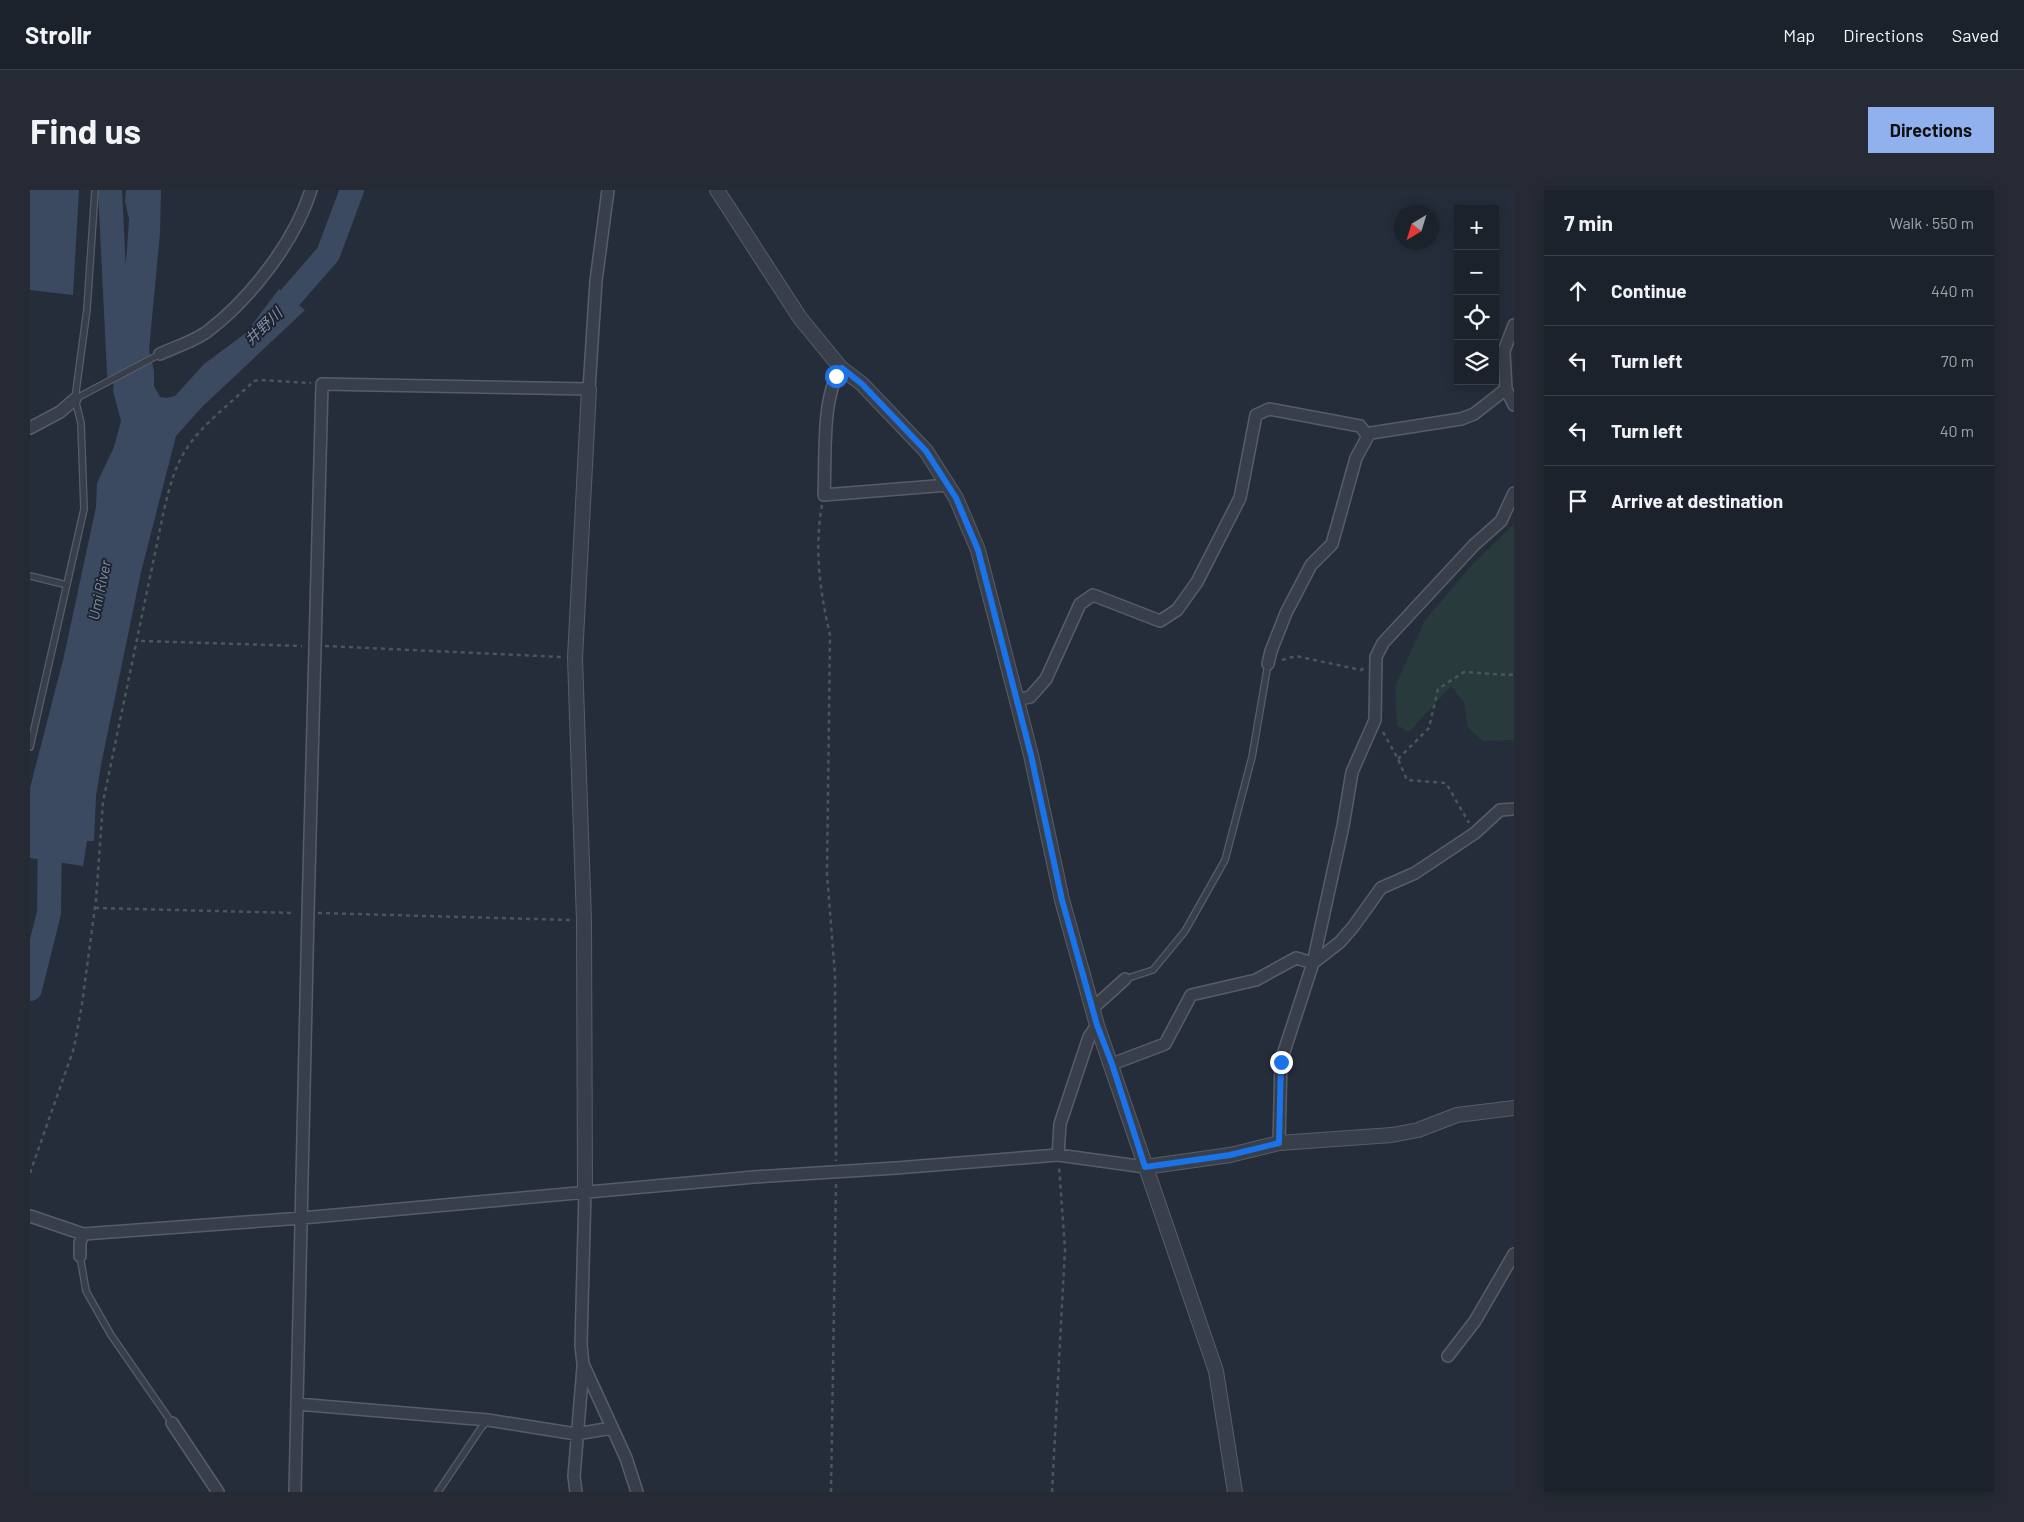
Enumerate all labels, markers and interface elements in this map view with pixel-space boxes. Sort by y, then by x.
text: Strollr [25,20,92,49]
text: Map [1783,24,1815,46]
text: Directions [1843,24,1924,46]
text: Saved [1952,24,1999,46]
button: Directions [1868,107,1994,153]
text: Find us [30,109,141,151]
north arrow [1394,205,1439,250]
map controls [1454,205,1499,385]
button: + [1454,205,1499,250]
text: 7 min [1564,210,1613,235]
text: Walk · 550 m [1889,213,1974,232]
button: − [1454,250,1499,295]
icon: ahead [1564,277,1592,305]
text: Continue [1611,279,1687,302]
text: 440 m [1931,281,1974,300]
button: locate [1454,295,1499,340]
water label: 井野川 [241,303,287,348]
button: layers [1454,340,1499,385]
icon: left [1564,347,1592,375]
text: Turn left [1611,349,1682,372]
text: 70 m [1941,351,1974,370]
route start [825,365,848,388]
icon: left [1564,417,1592,445]
text: Turn left [1611,419,1682,442]
text: 40 m [1940,421,1974,440]
icon: arrive [1564,487,1592,515]
text: Arrive at destination [1611,489,1783,512]
water label: Umi River [84,558,114,621]
route end [1270,1051,1293,1074]

